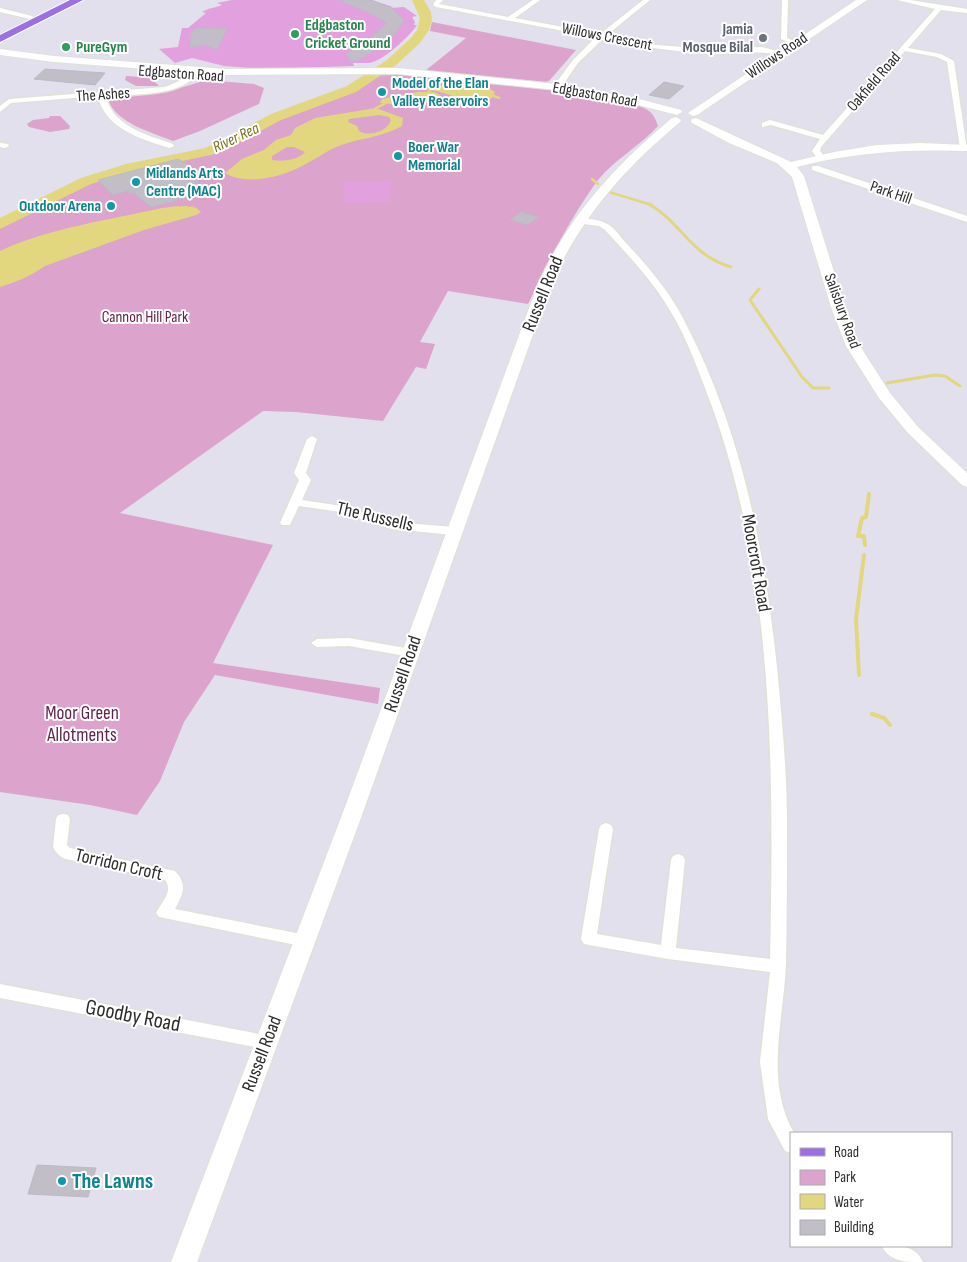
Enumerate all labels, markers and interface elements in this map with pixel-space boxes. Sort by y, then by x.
place label: Edgbaston Cricket Ground [305,16,390,53]
street label: Willows Crescent [560,19,654,55]
place label: Jamia Mosque Bilal [683,20,753,57]
marker: Edgbaston Cricket Ground [289,28,301,40]
street label: Willows Road [743,29,811,83]
marker: Jamia Mosque Bilal [757,32,769,44]
place label: PureGym [76,38,127,57]
marker: PureGym [60,41,72,53]
street label: Oakfield Road [843,48,905,116]
street label: Edgbaston Road [138,62,224,86]
place label: Model of the Elan Valley Reservoirs [392,74,489,111]
street label: Edgbaston Road [551,78,639,112]
street label: The Ashes [75,84,131,106]
marker: Model of the Elan Valley Reservoirs [376,86,388,98]
water label: River Rea [210,119,263,157]
place label: Boer War Memorial [408,138,461,175]
marker: Boer War Memorial [392,150,404,162]
place label: Midlands Arts Centre (MAC) [146,164,223,201]
marker: Midlands Arts Centre (MAC) [130,176,142,188]
street label: Park Hill [868,177,914,209]
place label: Outdoor Arena [19,197,101,216]
marker: Outdoor Arena [105,200,117,212]
street label: Russell Road [517,253,569,335]
street label: Salisbury Road [820,271,864,351]
park label: Cannon Hill Park [102,308,188,327]
street label: The Russells [334,497,416,537]
street label: Moorcroft Road [736,512,776,614]
street label: Russell Road [379,633,427,715]
park label: Moor Green Allotments [45,702,119,747]
street label: Torridon Croft [73,844,165,886]
street label: Goodby Road [83,994,183,1038]
street label: Russell Road [237,1013,287,1095]
legend [790,1132,952,1247]
text: Road [834,1143,859,1162]
place label: The Lawns [72,1168,153,1195]
text: Park [834,1168,856,1187]
marker: The Lawns [56,1175,68,1187]
text: Water [834,1193,865,1212]
text: Building [834,1218,874,1237]

